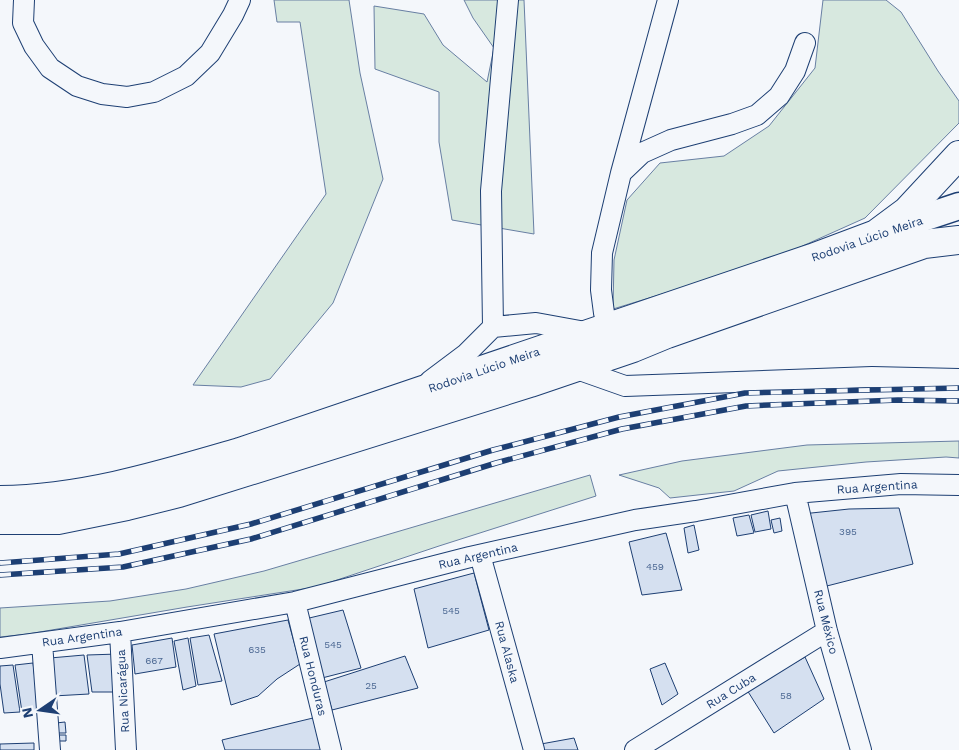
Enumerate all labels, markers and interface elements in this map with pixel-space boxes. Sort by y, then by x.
street label: Rodovia Lúcio Meira [809,213,925,265]
street label: Rodovia Lúcio Meira [426,344,542,396]
street label: Rua Argentina [836,477,918,497]
house number: 395 [839,526,857,537]
street label: Rua Argentina [437,540,519,572]
house number: 459 [646,561,664,572]
street label: Rua México [811,588,841,656]
house number: 545 [442,605,460,616]
street label: Rua Alaska [492,619,522,685]
street label: Rua Argentina [41,624,123,650]
street label: Rua Honduras [296,635,330,717]
house number: 545 [324,639,342,650]
house number: 635 [248,644,266,655]
street label: Rua Nicarágua [114,649,132,733]
house number: 667 [145,655,163,666]
street label: Rua Cuba [704,670,759,712]
house number: 25 [365,680,377,691]
north arrow [15,685,65,735]
house number: 58 [780,690,792,701]
text: N [18,706,36,720]

